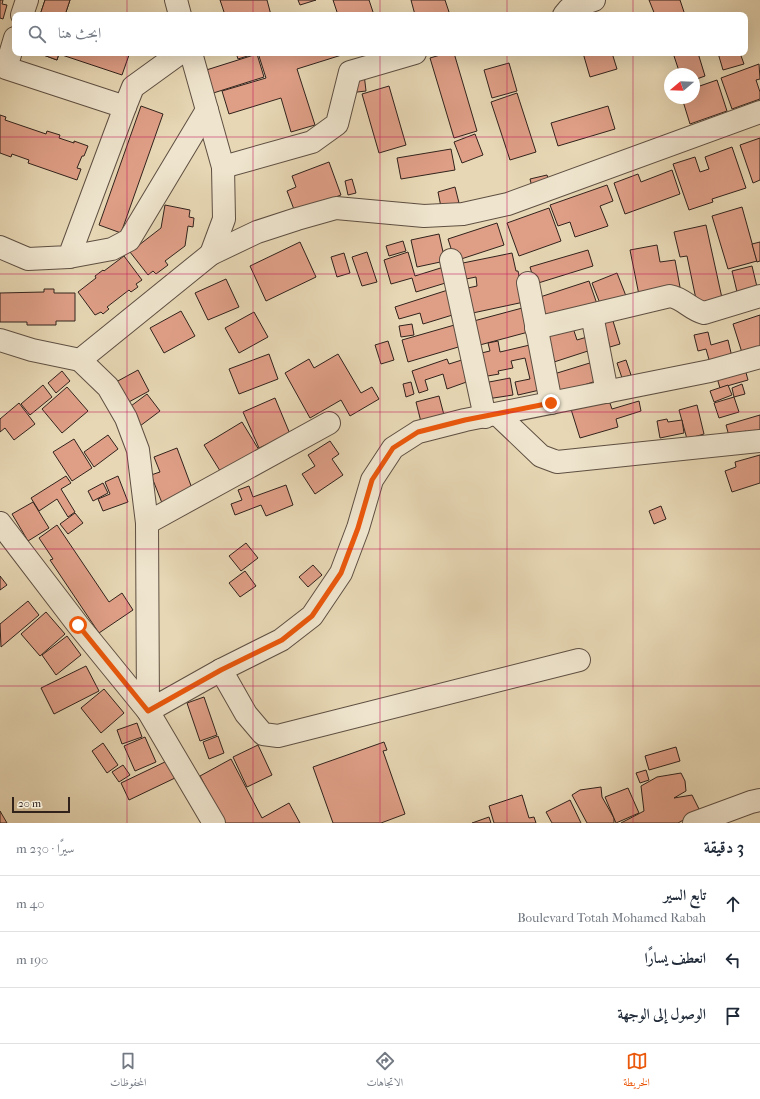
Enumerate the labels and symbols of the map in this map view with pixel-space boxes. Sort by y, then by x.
north arrow [664,68,700,104]
route end [542,394,560,412]
route start [69,616,87,634]
scale bar [12,795,70,814]

